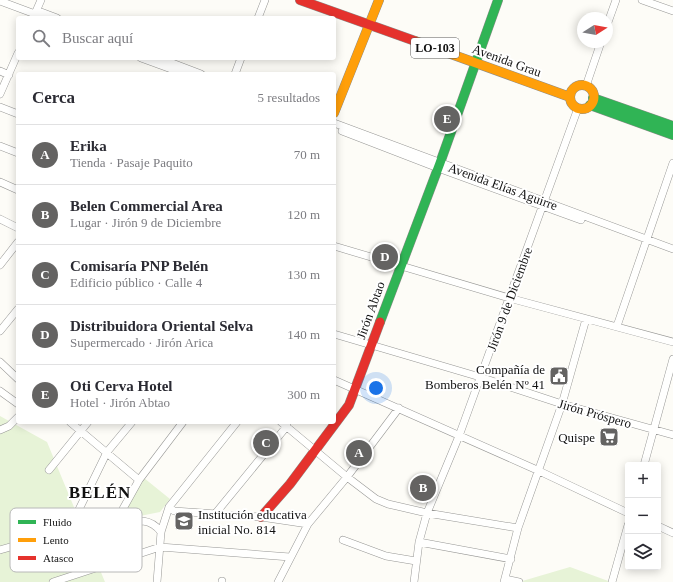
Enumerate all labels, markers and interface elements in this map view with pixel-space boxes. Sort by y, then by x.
north arrow [577,12,613,48]
search box [16,16,336,60]
icon: search [30,27,52,49]
text: Buscar aquí [62,30,133,46]
road number: LO-103 [411,38,459,58]
street label: Avenida Grau [470,41,544,80]
text: Cerca [32,88,75,107]
text: 5 resultados [258,90,320,105]
pin: E [434,104,460,134]
text: Erika [70,138,107,154]
text: A [40,147,50,162]
text: 70 m [294,147,320,162]
text: Tienda · Pasaje Paquito [70,155,193,170]
street label: Avenida Elías Aguirre [446,160,560,213]
text: Belen Commercial Area [70,198,223,214]
text: B [41,207,49,222]
text: 120 m [287,207,320,222]
text: Lugar · Jirón 9 de Diciembre [70,215,221,230]
pin: D [372,242,398,272]
street label: Jirón 9 de Diciembre [484,245,535,353]
text: Comisaría PNP Belén [70,258,208,274]
text: C [40,267,50,282]
text: 130 m [287,267,320,282]
text: Edificio público · Calle 4 [70,275,202,290]
street label: Jirón Abtao [353,279,388,341]
text: Distribuidora Oriental Selva [70,318,253,334]
text: D [40,327,50,342]
text: 140 m [287,327,320,342]
text: Supermercado · Jirón Arica [70,335,213,350]
place label: Compañía de Bomberos Belén Nº 41 [425,362,545,392]
public building icon: Compañía de Bomberos Belén Nº 41 [548,365,570,387]
text: Oti Cerva Hotel [70,378,172,394]
your location [366,378,386,398]
text: E [41,387,49,402]
text: 300 m [287,387,320,402]
text: Hotel · Jirón Abtao [70,395,170,410]
street label: Jirón Próspero [557,396,633,431]
supermarket icon: Quispe [598,426,620,448]
pin: C [253,428,279,458]
place label: Quispe [558,430,595,445]
pin: A [346,438,372,468]
map controls [625,462,661,570]
button: + [625,462,661,498]
pin: B [410,473,436,503]
district label: BELÉN [69,483,131,502]
button: − [625,498,661,534]
place label: Institución educativa inicial No. 814 [198,507,307,537]
legend [10,508,142,572]
school or university icon: Institución educativa inicial No. 814 [173,510,195,532]
text: Fluido [43,516,72,528]
text: Lento [43,534,69,546]
button: layers [625,534,661,570]
text: Atasco [43,552,74,564]

